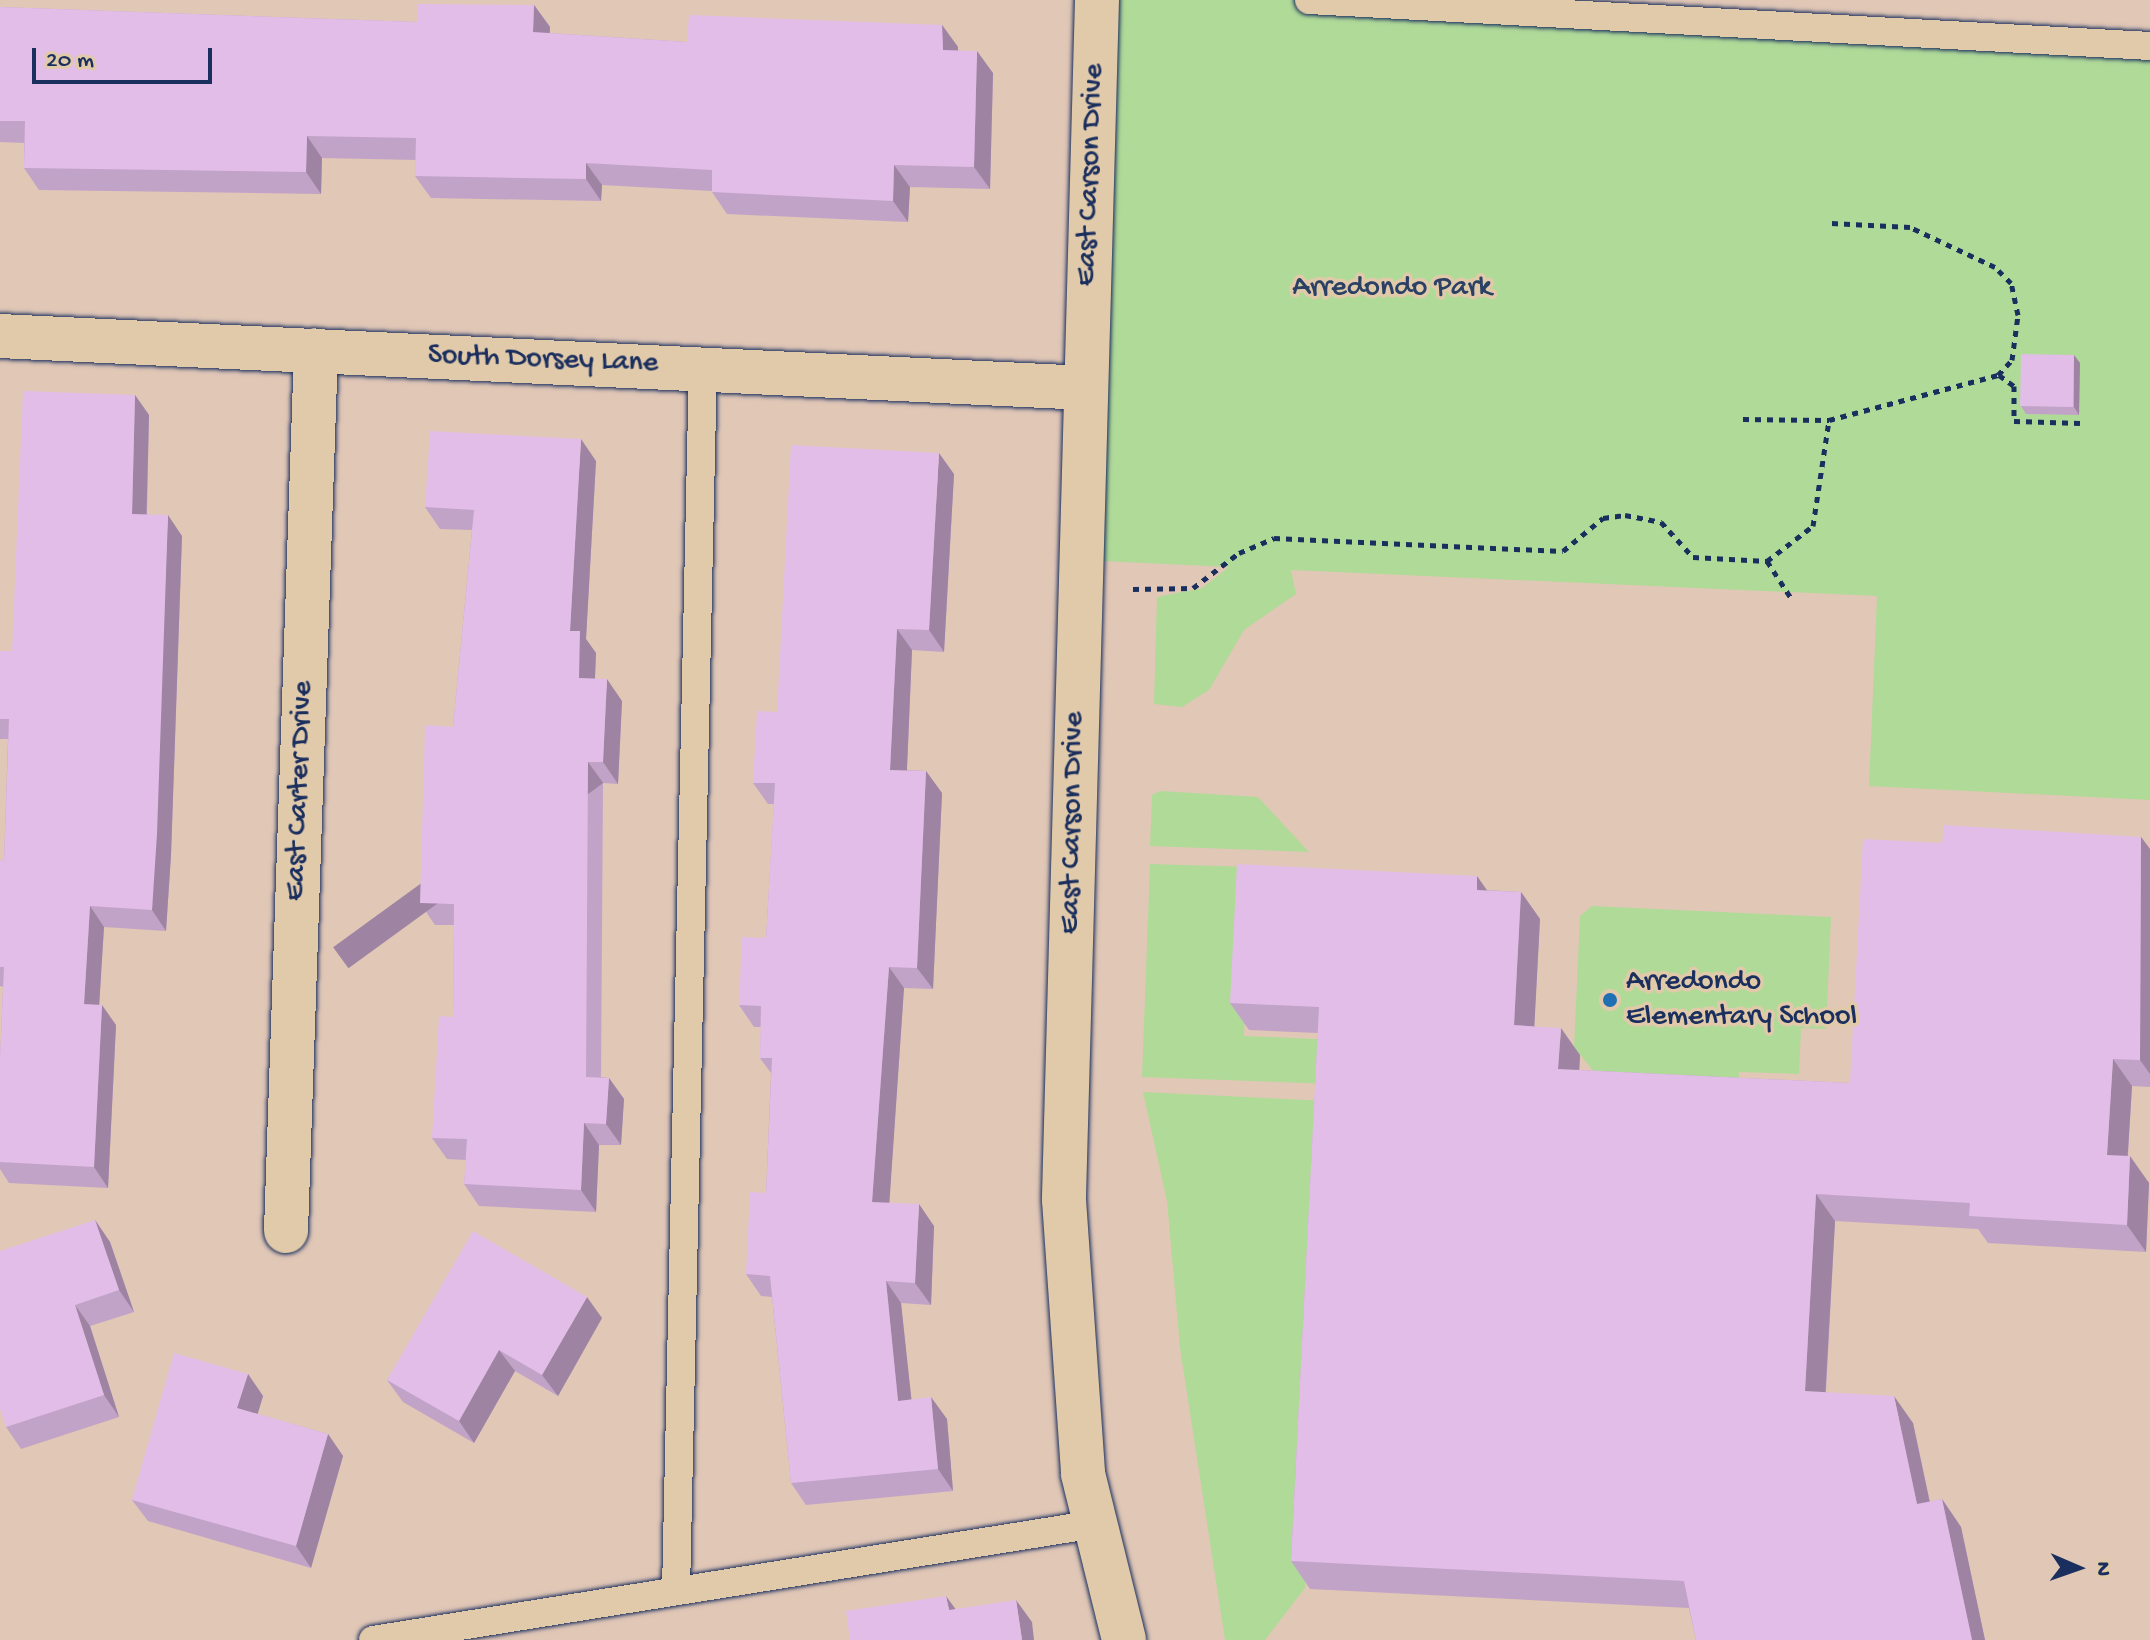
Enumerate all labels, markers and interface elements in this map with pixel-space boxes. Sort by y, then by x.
scale bar [36,32,216,82]
text: 20 m [46,47,94,76]
street label: East Carson Drive [1070,63,1114,287]
park label: Arredondo Park [1292,271,1492,307]
street label: South Dorsey Lane [427,339,659,383]
street label: East Carter Drive [279,680,323,902]
street label: East Carson Drive [1054,711,1094,935]
place label: Arredondo Elementary School [1626,965,1857,1036]
marker: Arredondo Elementary School [1601,991,1619,1009]
north arrow [2038,1528,2118,1608]
text: N [2089,1561,2115,1576]

